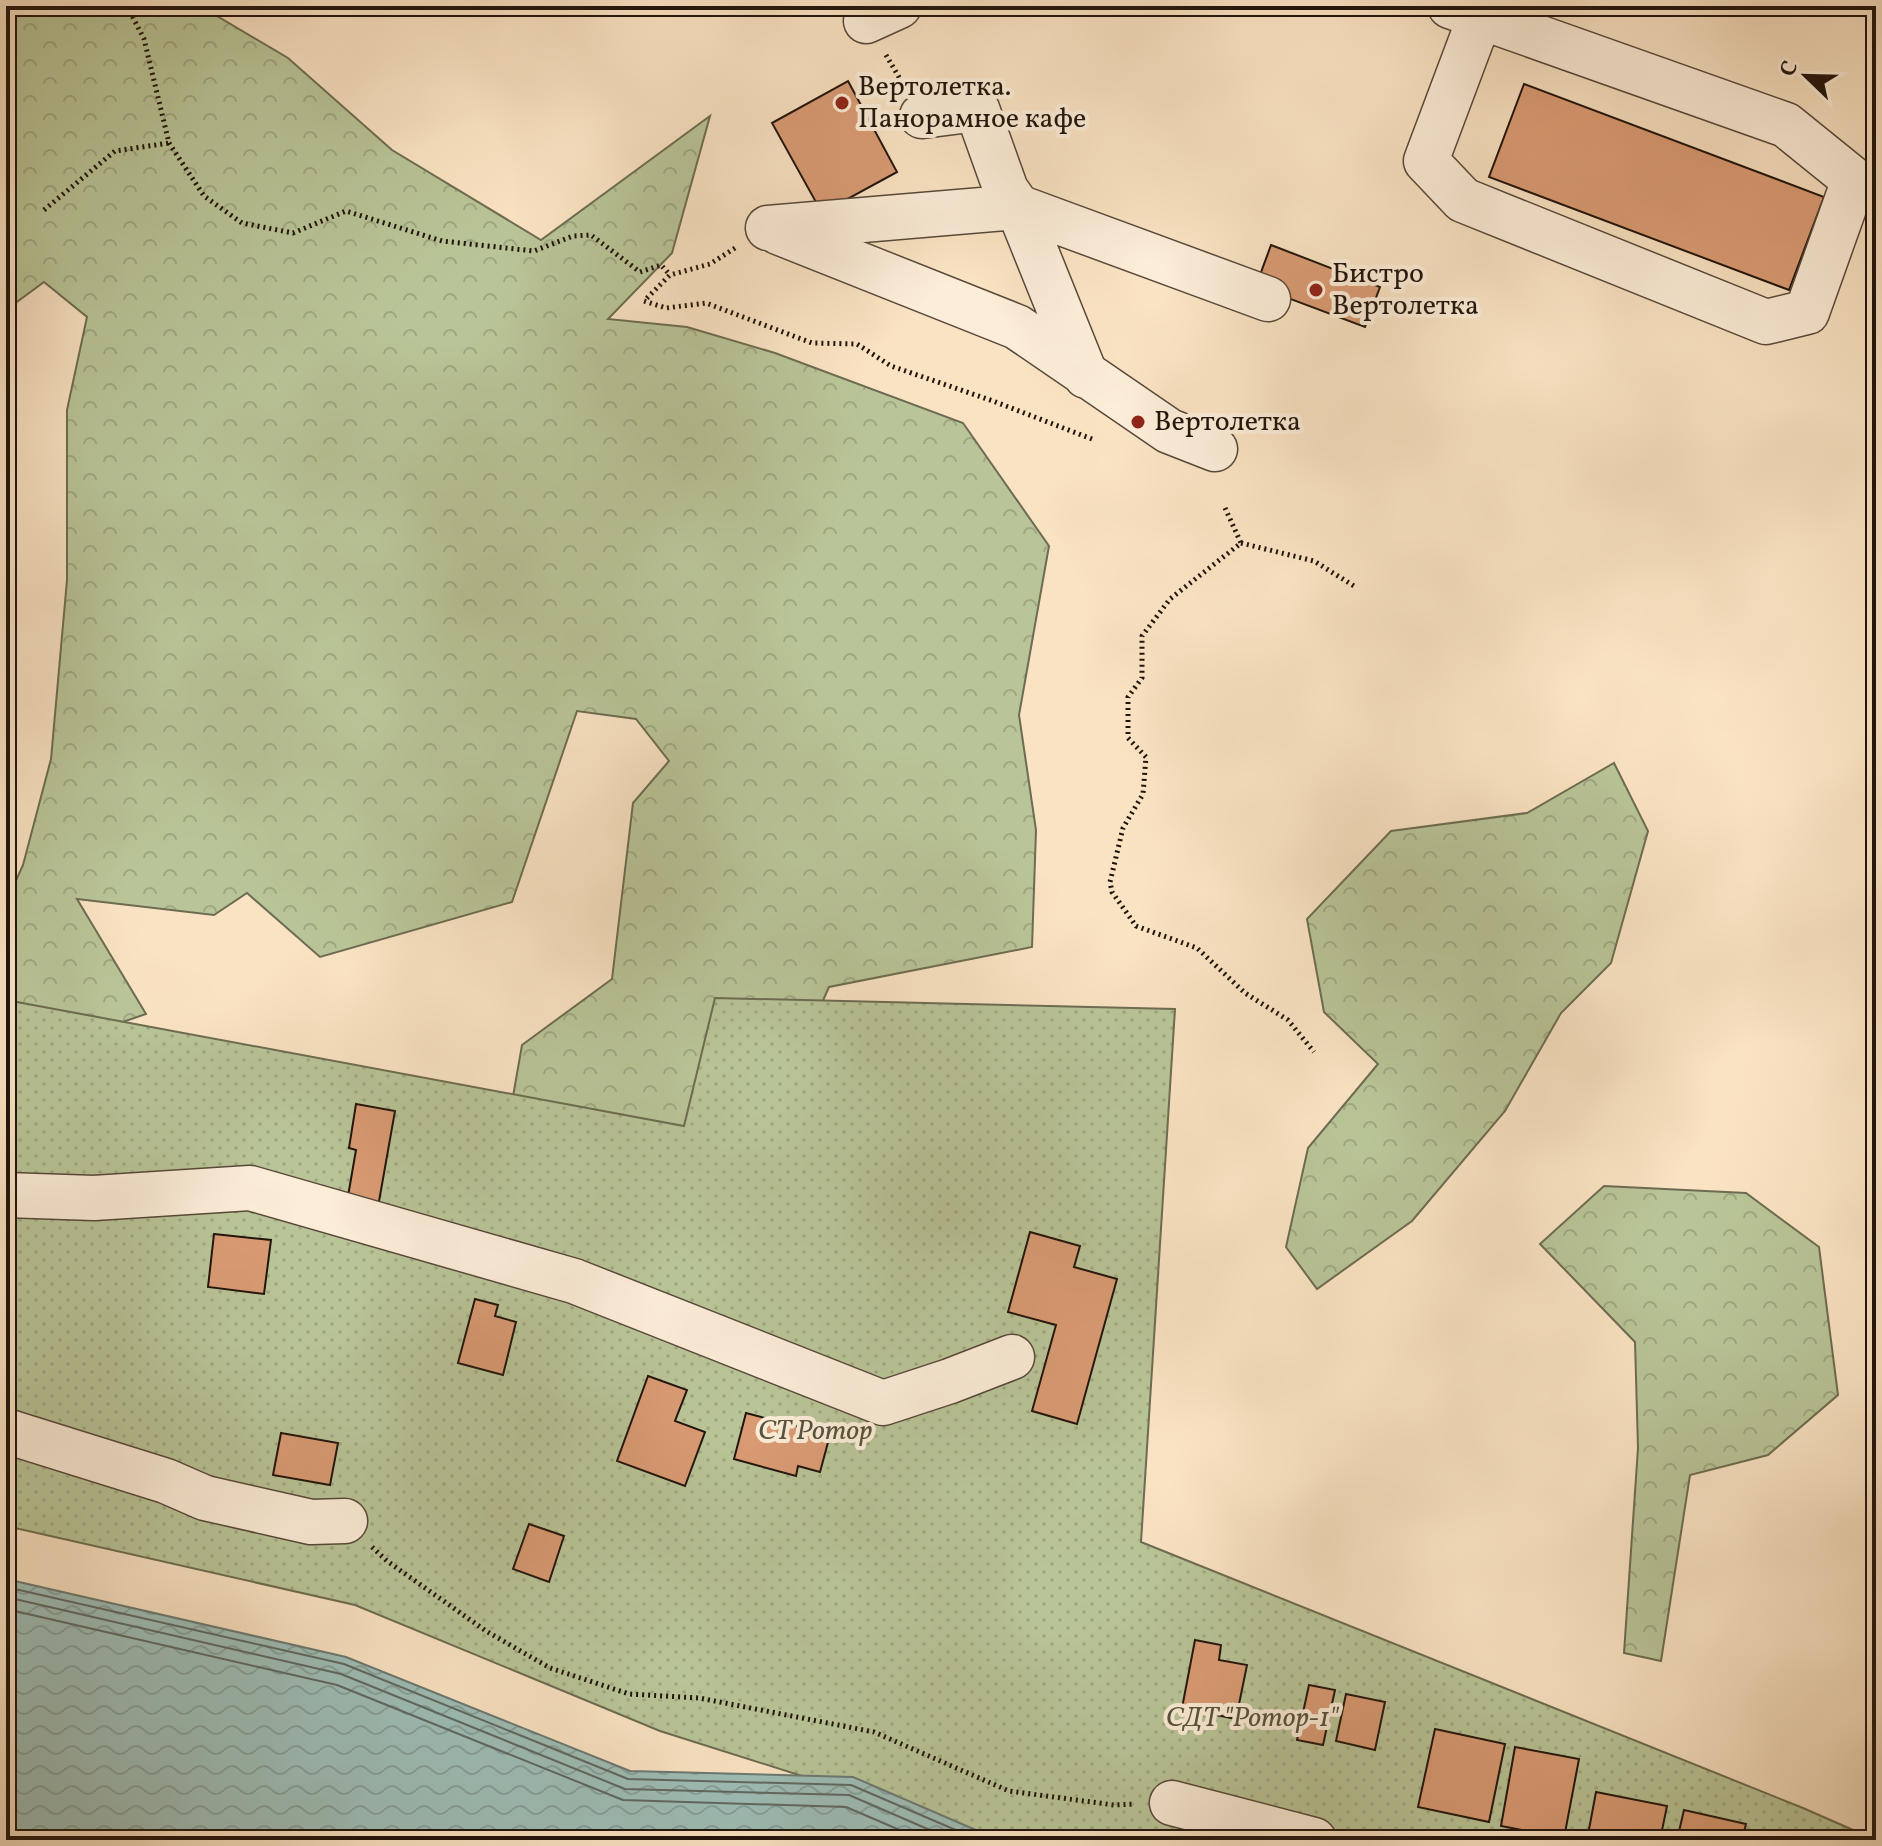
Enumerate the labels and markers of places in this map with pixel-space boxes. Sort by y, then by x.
place label: Вертолетка. Панорамное кафе [858,68,1086,139]
marker: Вертолетка. Панорамное кафе [833,94,851,112]
place label: Бистро Вертолетка [1332,255,1479,326]
marker: Бистро Вертолетка [1307,281,1325,299]
place label: Вертолетка [1154,403,1301,442]
marker: Вертолетка [1129,413,1147,431]

